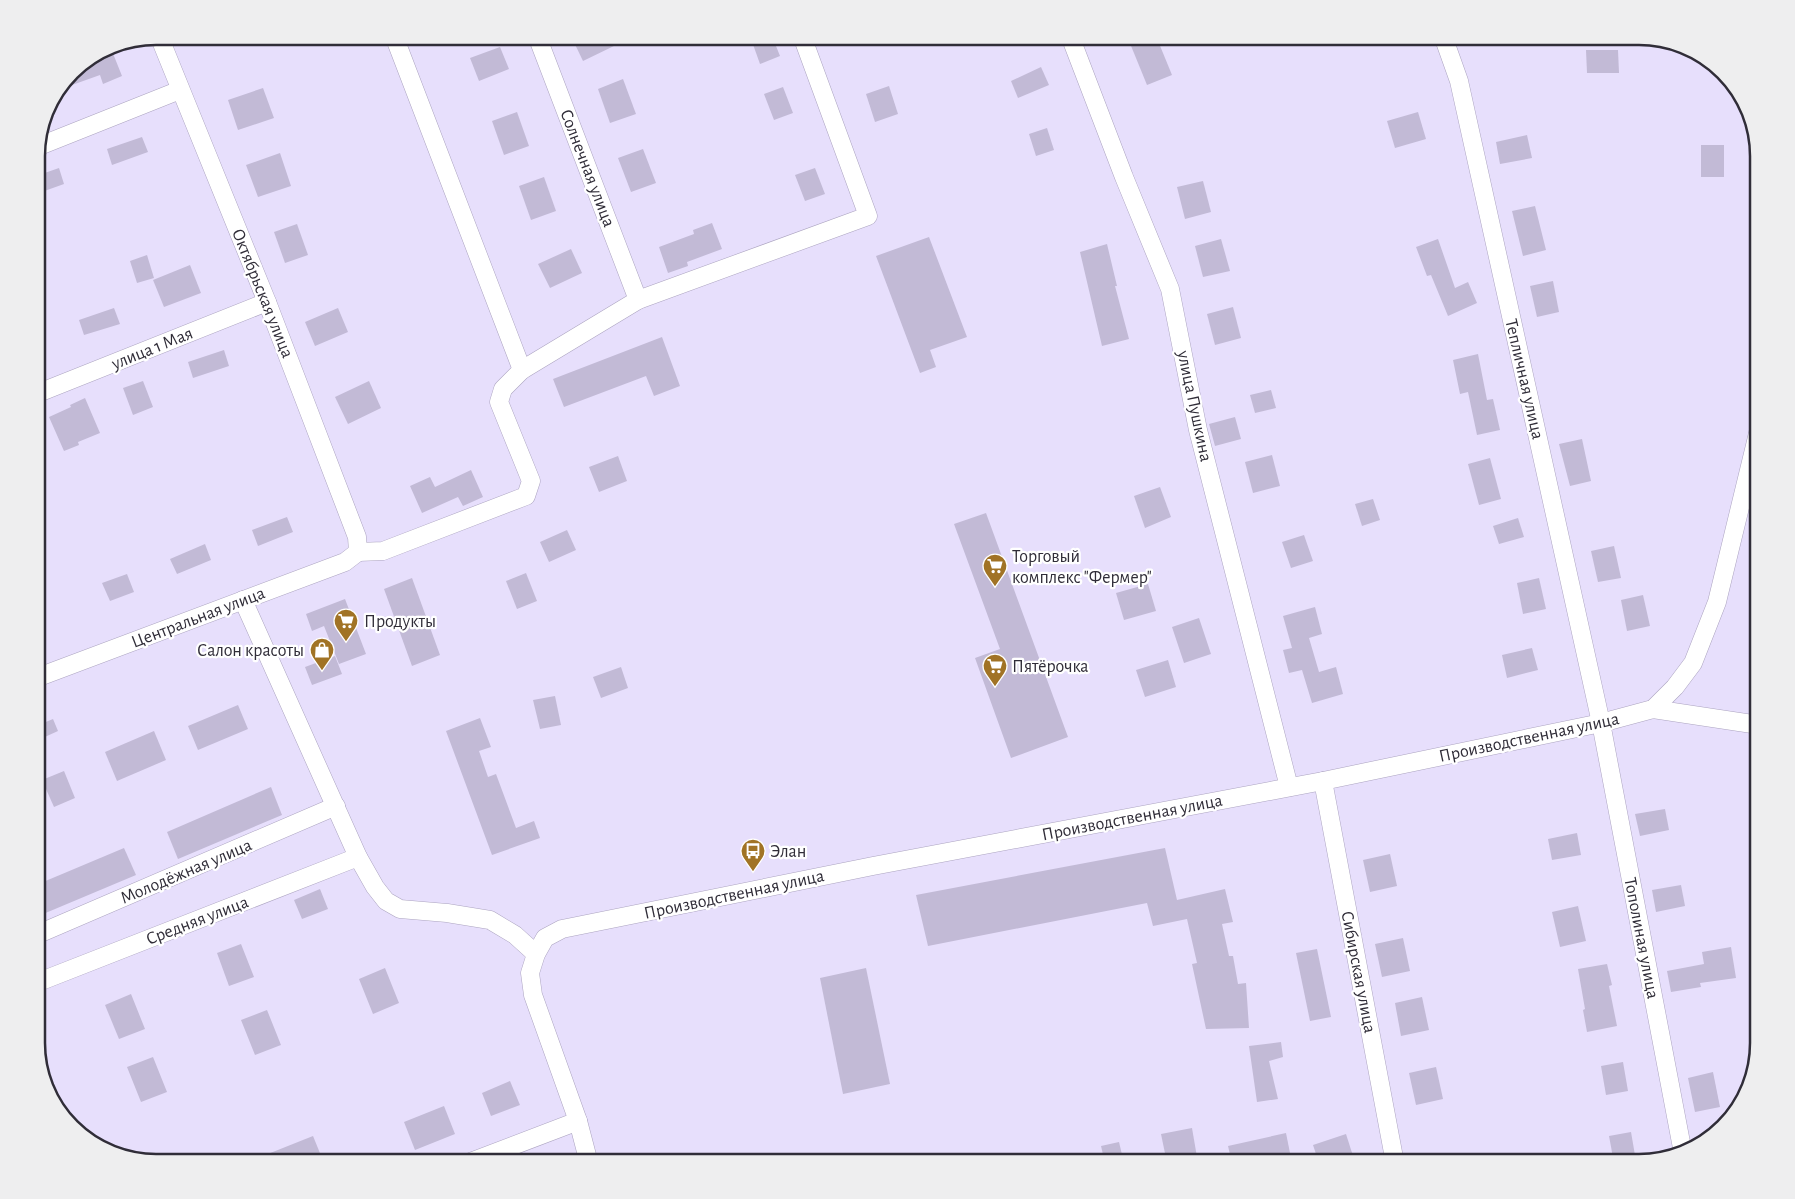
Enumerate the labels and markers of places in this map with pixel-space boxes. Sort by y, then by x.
place label: Торговый комплекс "Фермер" [1012,548,1152,587]
supermarket icon: Торговый комплекс "Фермер" [982,553,1008,587]
supermarket icon: Продукты [333,608,359,642]
place label: Продукты [364,613,436,631]
shop icon: Салон красоты [309,637,335,671]
place label: Салон красоты [197,642,304,660]
supermarket icon: Пятёрочка [982,653,1008,687]
place label: Пятёрочка [1012,658,1089,676]
bus stop icon: Элан [740,838,766,872]
place label: Элан [770,843,806,861]

